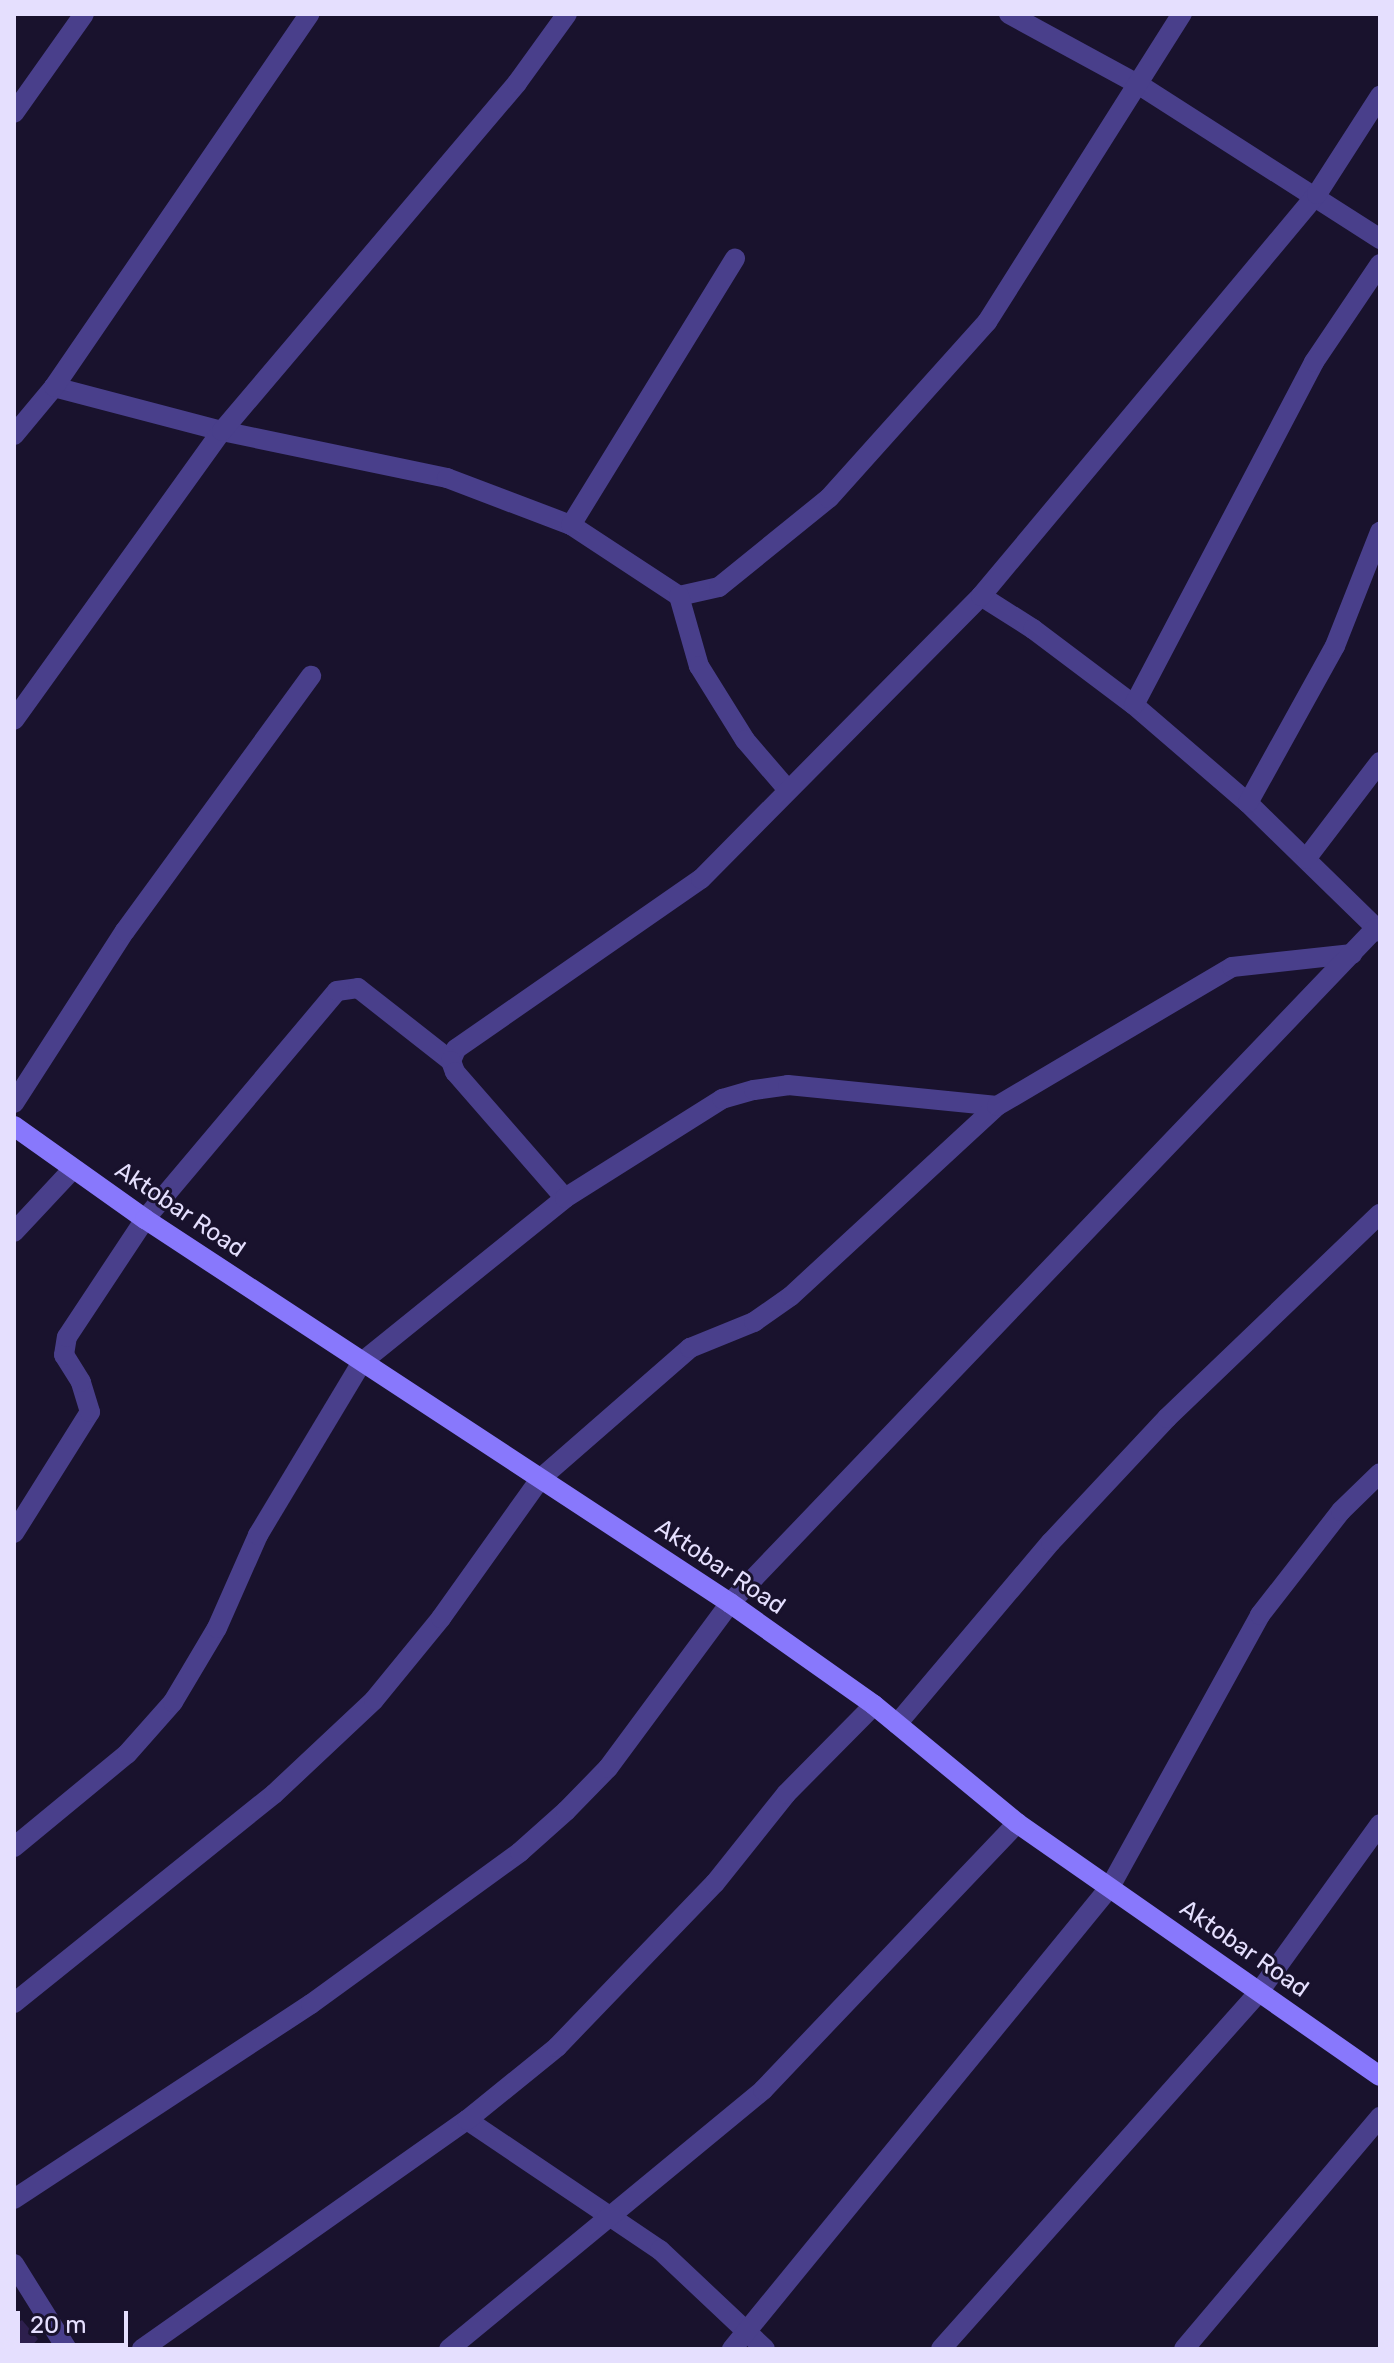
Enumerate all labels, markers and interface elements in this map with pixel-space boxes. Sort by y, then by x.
street label: Aktobar Road [109,1156,251,1264]
street label: Aktobar Road [649,1513,791,1621]
street label: Aktobar Road [1174,1894,1314,2004]
scale bar [20,2295,132,2345]
text: 20 m [30,2311,87,2339]

